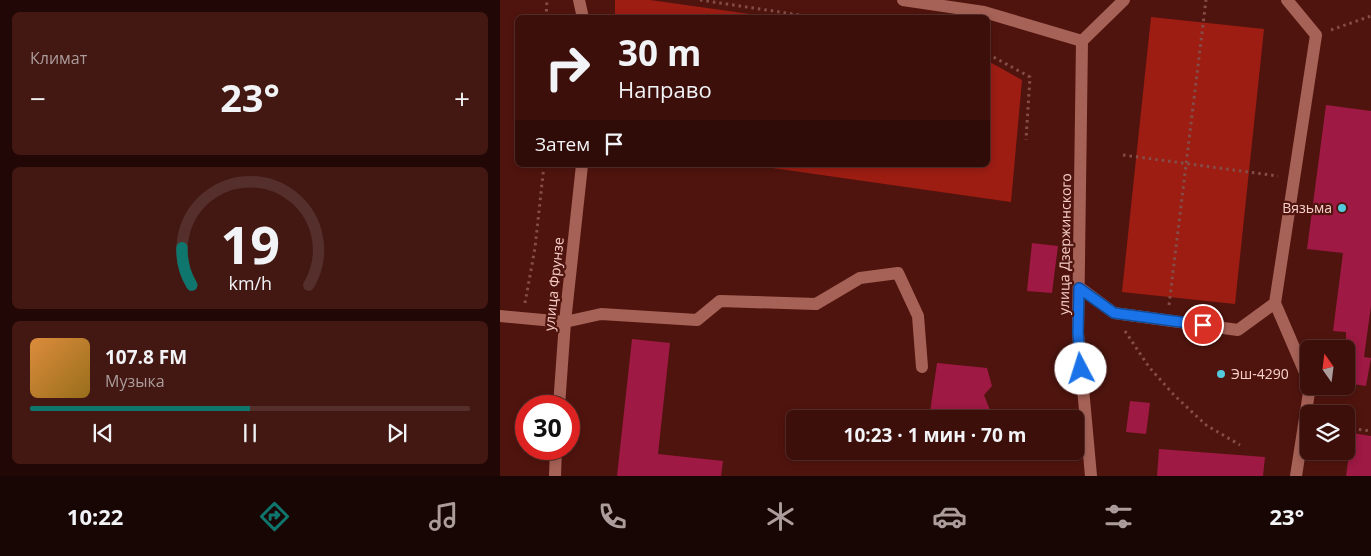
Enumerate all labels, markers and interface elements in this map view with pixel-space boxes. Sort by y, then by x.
text: 30 m [618,29,701,76]
icon: right [535,35,600,100]
text: Климат [30,47,87,69]
text: 23° [220,71,280,123]
text: Направо [618,74,712,104]
text: − [30,79,46,117]
text: + [454,79,470,117]
icon: arrive [600,130,628,158]
text: Затем [535,131,590,157]
street label: улица Дзержинского [1054,173,1075,315]
place label: Вязьма [1282,198,1332,217]
marker: Вязьма [1336,202,1348,214]
text: 19 [220,208,280,279]
street label: улица Фрунзе [539,236,568,332]
text: km/h [228,271,272,295]
pin [1182,304,1224,346]
icon: arrive [1189,311,1217,339]
north arrow [1300,340,1355,395]
map controls [1300,340,1355,460]
position arrow [1054,342,1106,394]
text: 107.8 FM [105,344,187,370]
place label: Эш-4290 [1231,364,1289,383]
marker: Эш-4290 [1215,368,1227,380]
text: Музыка [105,370,165,392]
speed limit sign: 30 [515,395,580,460]
button: layers [1300,405,1355,460]
icon: previous [89,419,117,447]
icon: pause [236,419,264,447]
icon: next [383,419,411,447]
text: 10:23 · 1 мин · 70 m [844,422,1026,448]
icon: directions [257,499,292,534]
icon: music [426,499,461,534]
icon: phone [595,499,630,534]
icon: climate [763,499,798,534]
icon: car [932,499,967,534]
icon: filters [1101,499,1136,534]
text: 10:22 [67,501,123,531]
text: 23° [1269,501,1304,531]

